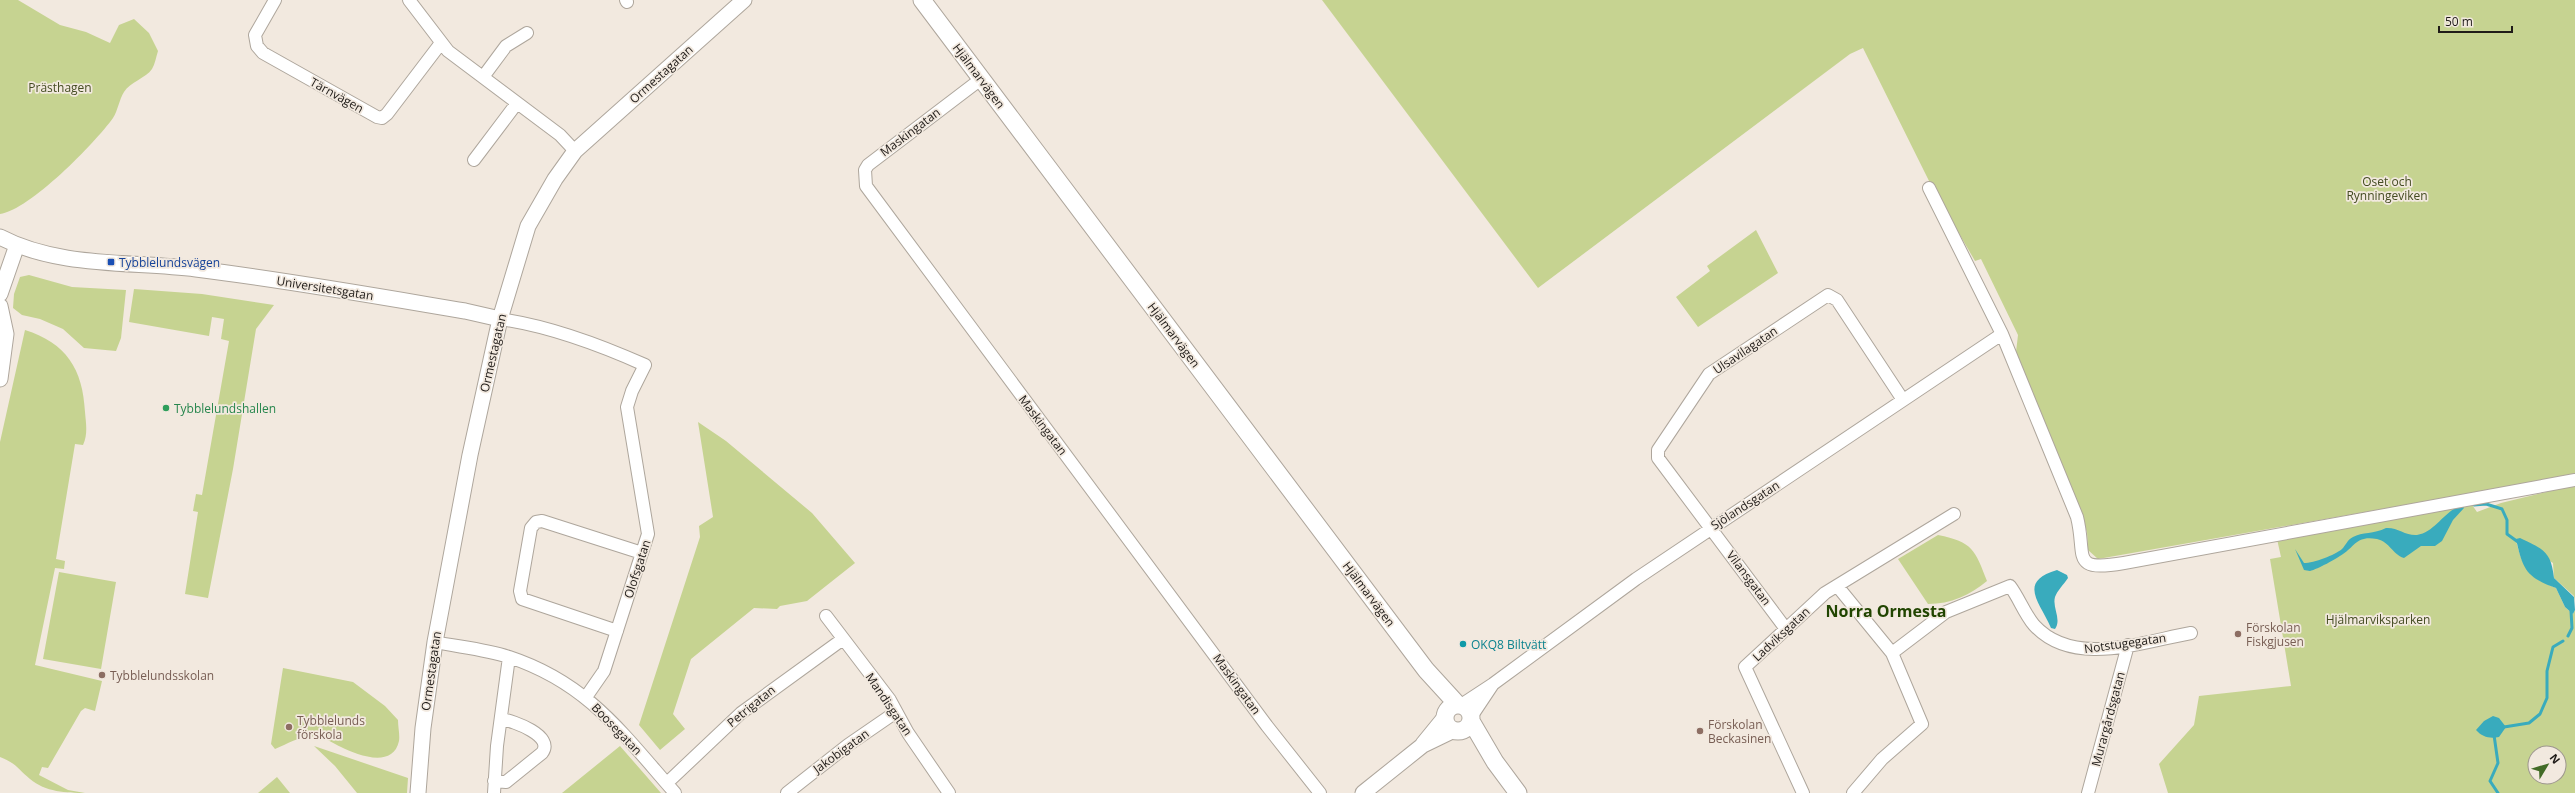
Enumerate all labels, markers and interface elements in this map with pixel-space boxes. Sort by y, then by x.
scale bar [2439,8,2512,34]
text: 50 m [2445,13,2473,30]
street label: Hjälmarvägen [949,40,1009,112]
street label: Ormestagatan [625,41,697,107]
street label: Tärnvägen [307,73,367,117]
park label: Prästhagen [28,79,92,96]
street label: Maskingatan [876,104,944,160]
park label: Oset och Rynningeviken [2346,173,2428,204]
place label: Tybblelundsvägen [119,254,220,271]
marker: Tybblelundsvägen [106,257,116,267]
street label: Universitetsgatan [275,272,375,304]
street label: Hjälmarvägen [1144,299,1204,371]
street label: Ormestagatan [476,312,510,394]
street label: Ulsavilagatan [1709,322,1781,378]
street label: Maskingatan [1015,391,1071,459]
place label: Tybblelundshallen [174,400,276,417]
marker: Tybblelundshallen [161,403,171,413]
street label: Sjölandsgatan [1707,477,1783,533]
street label: Olofsgatan [620,537,654,601]
street label: Vilansgatan [1723,547,1775,609]
street label: Hjälmarvägen [1339,558,1399,630]
district label: Norra Ormesta [1826,600,1947,622]
street label: Ladviksgatan [1749,603,1813,665]
park label: Hjälmarviksparken [2326,611,2430,628]
place label: Förskolan Fiskgjusen [2246,619,2304,650]
street label: Notstugegatan [2083,629,2167,657]
marker: Förskolan Fiskgjusen [2233,629,2243,639]
street label: Ormestagatan [417,630,445,712]
place label: OKQ8 Biltvätt [1471,636,1546,653]
marker: OKQ8 Biltvätt [1458,639,1468,649]
street label: Maskingatan [1209,650,1265,718]
place label: Tybblelundsskolan [110,667,214,684]
street label: Mandisgatan [862,669,916,739]
marker: Tybblelundsskolan [97,670,107,680]
street label: Murargårdsgatan [2087,670,2129,768]
street label: Petrigatan [723,681,779,731]
street label: Boosegatan [588,699,646,759]
place label: Tybblelunds förskola [297,712,365,743]
place label: Förskolan Beckasinen [1708,716,1771,747]
marker: Tybblelunds förskola [284,722,294,732]
street label: Jakobigatan [809,725,872,778]
marker: Förskolan Beckasinen [1695,726,1705,736]
north arrow [2527,745,2567,785]
text: N [2547,750,2564,767]

